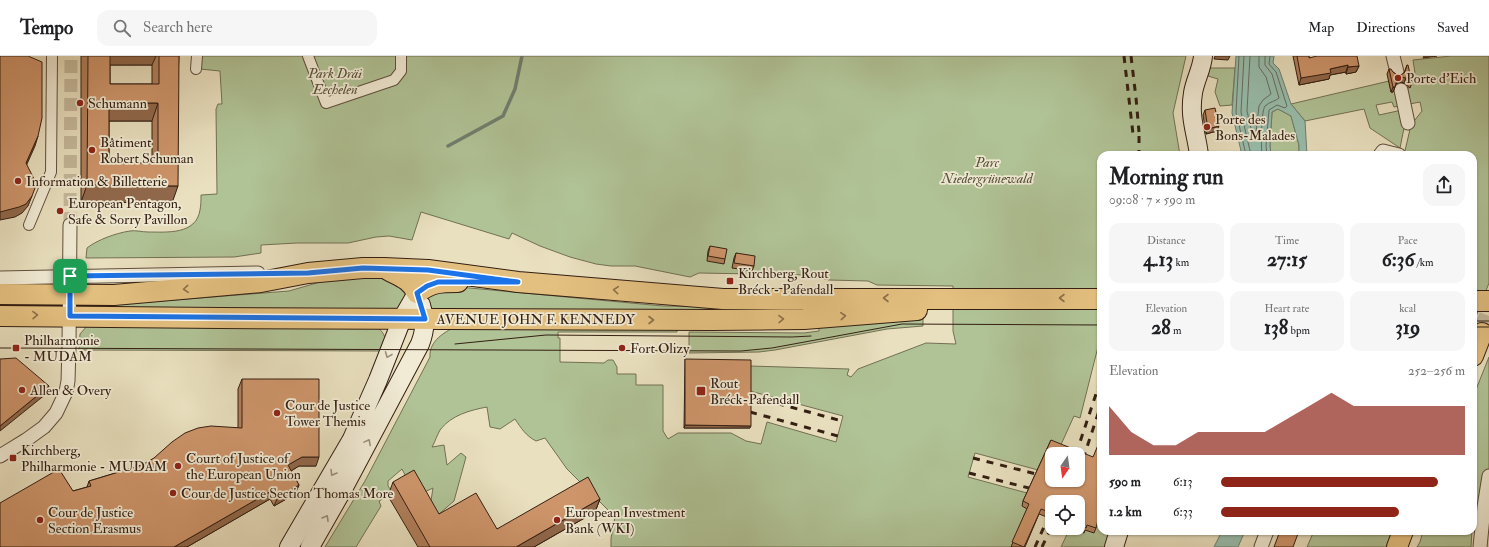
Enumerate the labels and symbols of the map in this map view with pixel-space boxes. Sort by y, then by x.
park label: Park Dräi Eechelen [307,65,362,98]
place label: Porte d'Eich [1406,70,1477,87]
marker: Porte d'Eich [1393,73,1403,83]
place label: Schumann [88,95,147,112]
marker: Schumann [75,98,85,108]
place label: Porte des Bons-Malades [1215,111,1295,144]
marker: Porte des Bons-Malades [1202,122,1212,132]
place label: Bâtiment Robert Schuman [100,134,194,167]
marker: Bâtiment Robert Schuman [87,145,97,155]
park label: Parc Niedergrünewald [940,154,1034,187]
place label: Information & Billetterie [26,173,167,190]
marker: Information & Billetterie [13,176,23,186]
place label: European Pentagon, Safe & Sorry Pavillon [68,195,188,229]
marker: European Pentagon, Safe & Sorry Pavillon [55,206,65,216]
pin [53,259,87,293]
place label: Kirchberg, Rout Bréck - Pafendall [738,265,834,298]
marker: Kirchberg, Rout Bréck - Pafendall [725,276,735,286]
one-way arrow [183,284,189,293]
one-way arrow [613,286,619,295]
one-way arrow [883,294,889,302]
one-way arrow [1059,294,1065,302]
one-way arrow [32,311,38,319]
street label: AVENUE JOHN F. KENNEDY [436,311,636,328]
one-way arrow [840,312,846,321]
one-way arrow [648,315,654,324]
one-way arrow [778,315,784,323]
place label: Philharmonie - MUDAM [24,332,100,365]
place label: Fort Olizy [630,340,690,358]
marker: Philharmonie - MUDAM [11,343,21,353]
marker: Fort Olizy [617,343,627,353]
one-way arrow [384,351,392,358]
place label: Rout Bréck-Pafendall [710,375,800,408]
place label: Allen & Overy [29,382,112,400]
marker: Allen & Overy [17,385,27,395]
marker: Rout Bréck-Pafendall [695,385,707,397]
place label: Cour de Justice Tower Themis [285,397,370,430]
marker: Cour de Justice Tower Themis [272,408,282,418]
one-way arrow [363,439,370,447]
place label: Kirchberg, Philharmonie - MUDAM [21,442,168,475]
north arrow [1045,447,1085,487]
place label: Court of Justice of the European Union [186,450,301,484]
marker: Kirchberg, Philharmonie - MUDAM [8,453,18,463]
marker: Court of Justice of the European Union [173,461,183,471]
one-way arrow [331,469,338,476]
place label: Cour de Justice Section Thomas More [181,485,394,502]
marker: Cour de Justice Section Thomas More [168,488,178,498]
place label: Cour de Justice Section Erasmus [48,504,141,537]
place label: European Investment Bank (WKI) [565,504,686,537]
marker: Cour de Justice Section Erasmus [35,515,45,525]
one-way arrow [322,515,329,522]
marker: European Investment Bank (WKI) [552,515,562,525]

